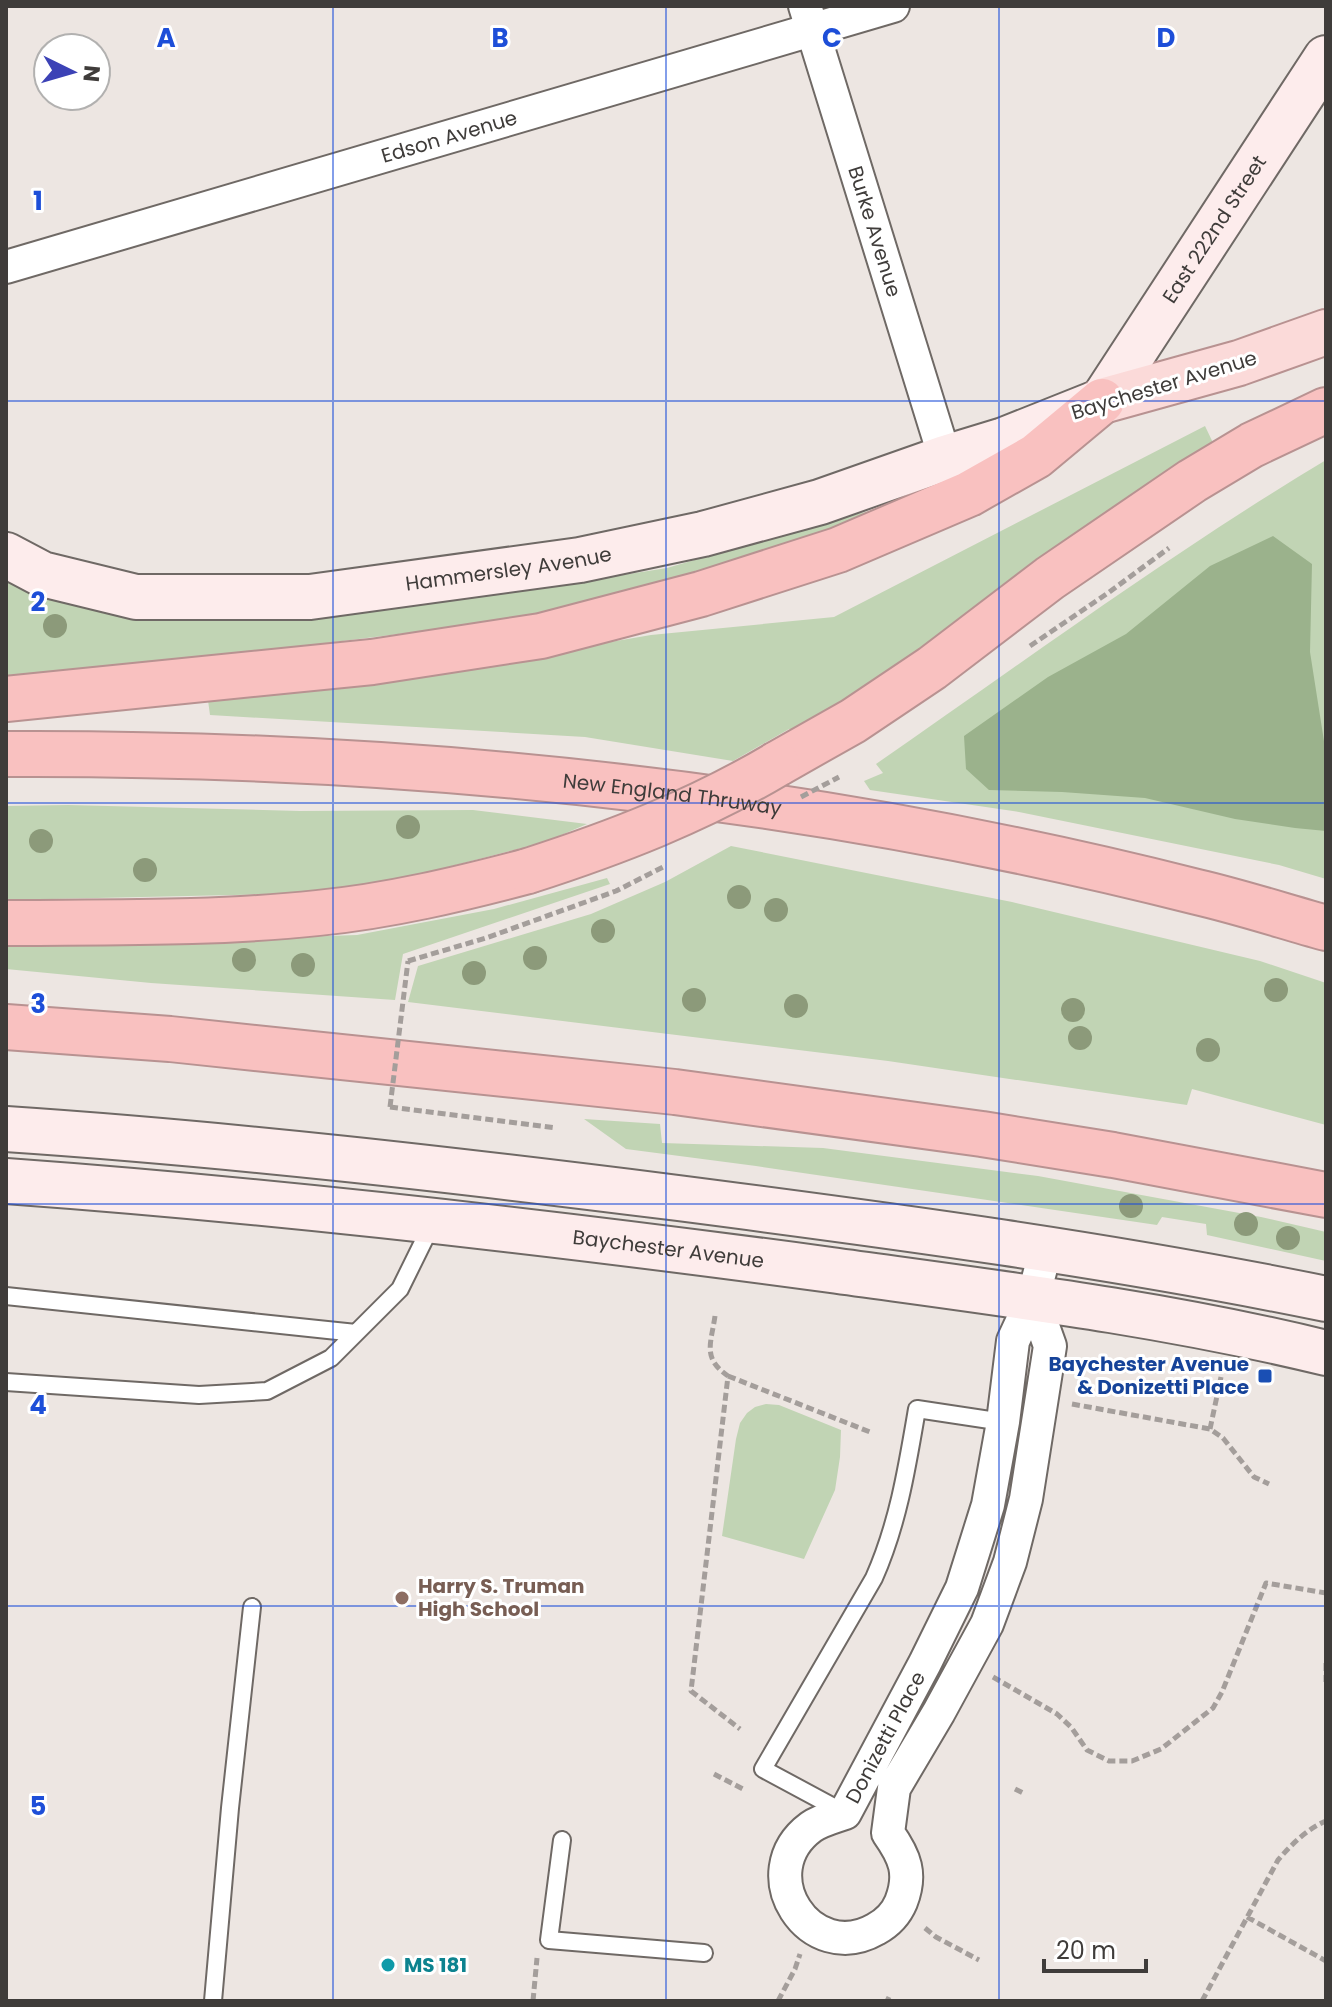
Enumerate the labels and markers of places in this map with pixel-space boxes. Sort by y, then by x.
place label: Baychester Avenue & Donizetti Place [1048,1350,1249,1401]
marker: Baychester Avenue & Donizetti Place [1256,1367,1274,1385]
place label: Harry S. Truman High School [418,1572,584,1623]
marker: Harry S. Truman High School [393,1589,411,1607]
place label: MS 181 [404,1951,467,1979]
marker: MS 181 [379,1956,397,1974]

